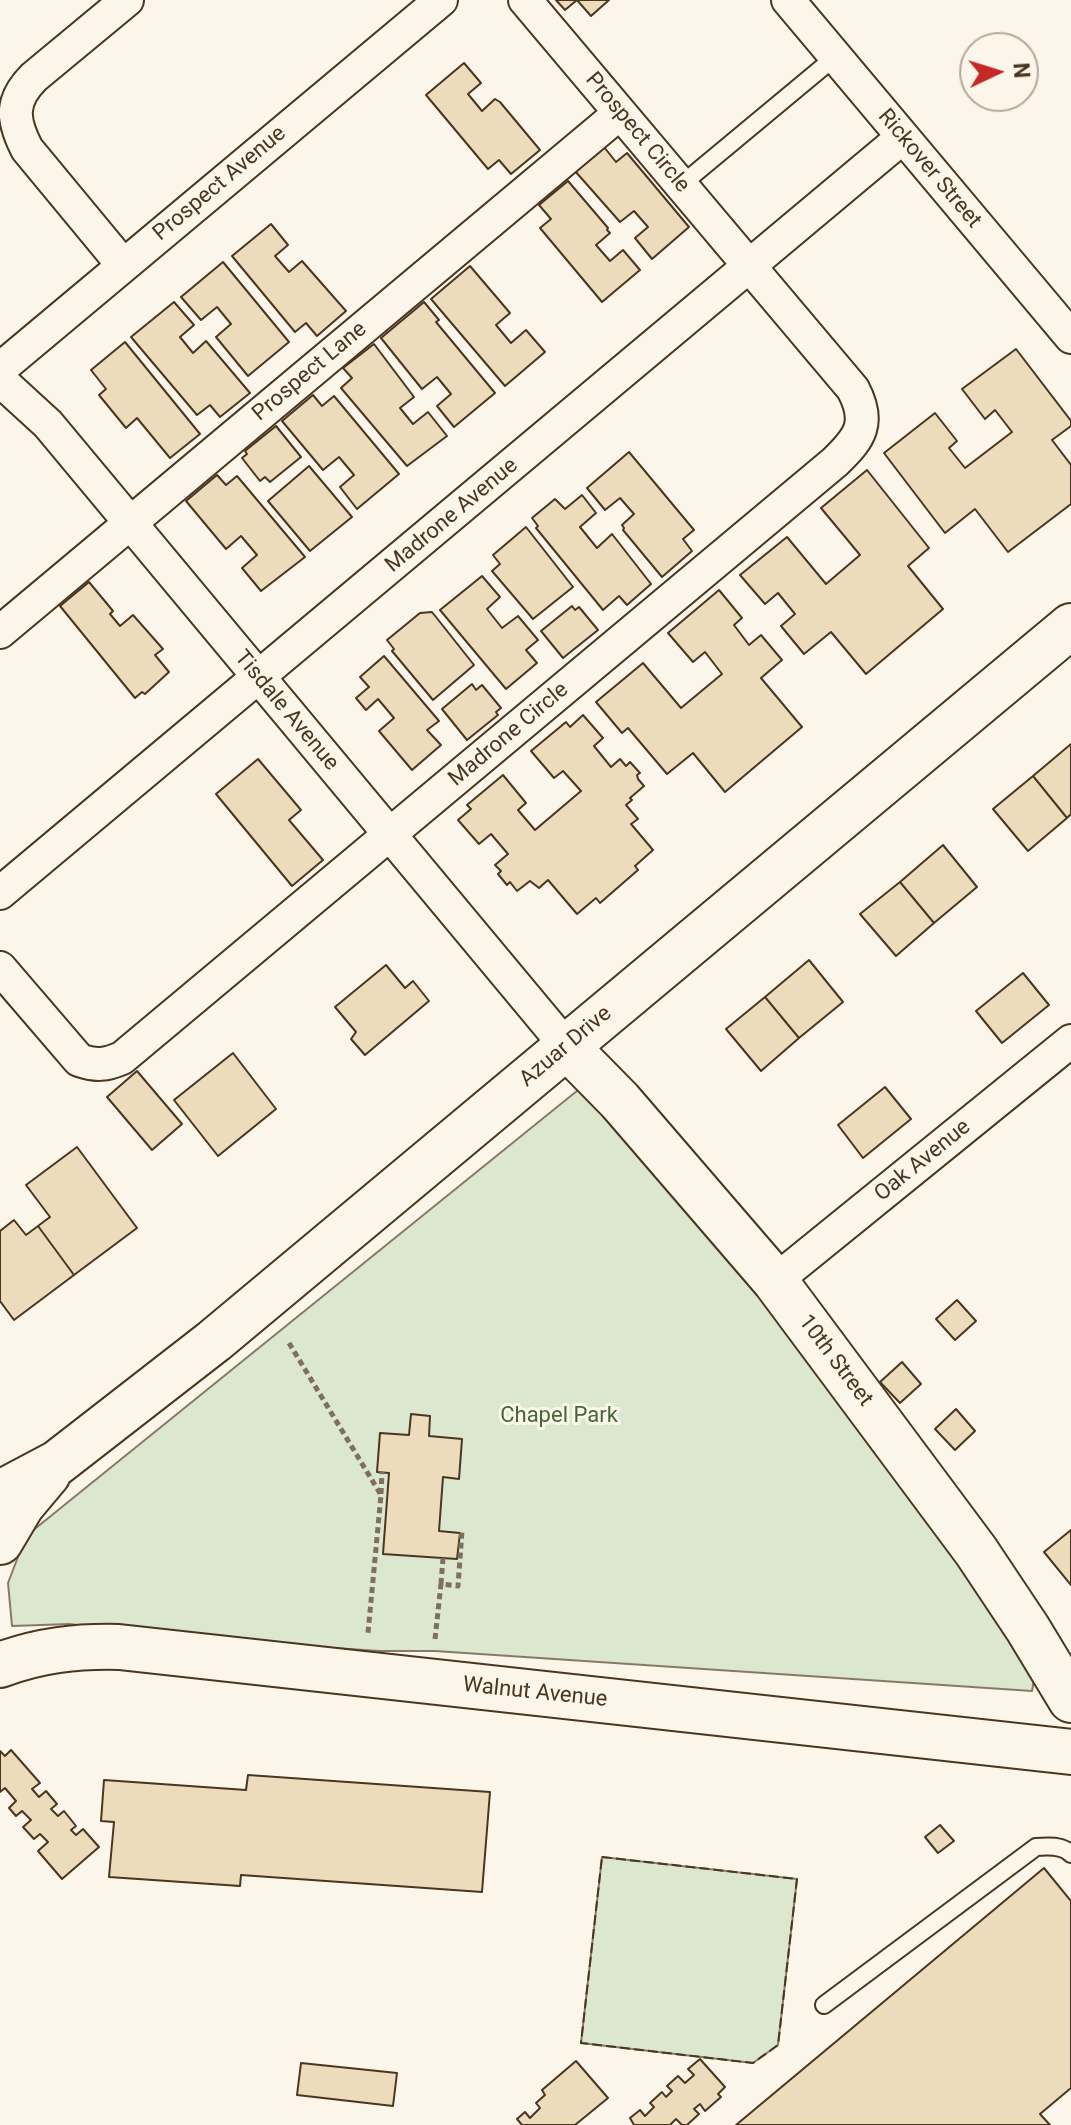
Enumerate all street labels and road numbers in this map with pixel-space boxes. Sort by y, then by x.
street label: Prospect Circle [579,68,695,198]
street label: Rickover Street [872,104,986,234]
street label: Prospect Avenue [148,121,292,247]
street label: Prospect Lane [248,317,372,427]
street label: Madrone Avenue [380,453,524,579]
street label: Tisdale Avenue [228,646,344,776]
street label: Madrone Circle [444,677,574,793]
street label: Azuar Drive [515,1001,617,1093]
street label: Oak Avenue [870,1114,976,1208]
street label: 10th Street [792,1310,878,1412]
street label: Walnut Avenue [461,1672,609,1714]

